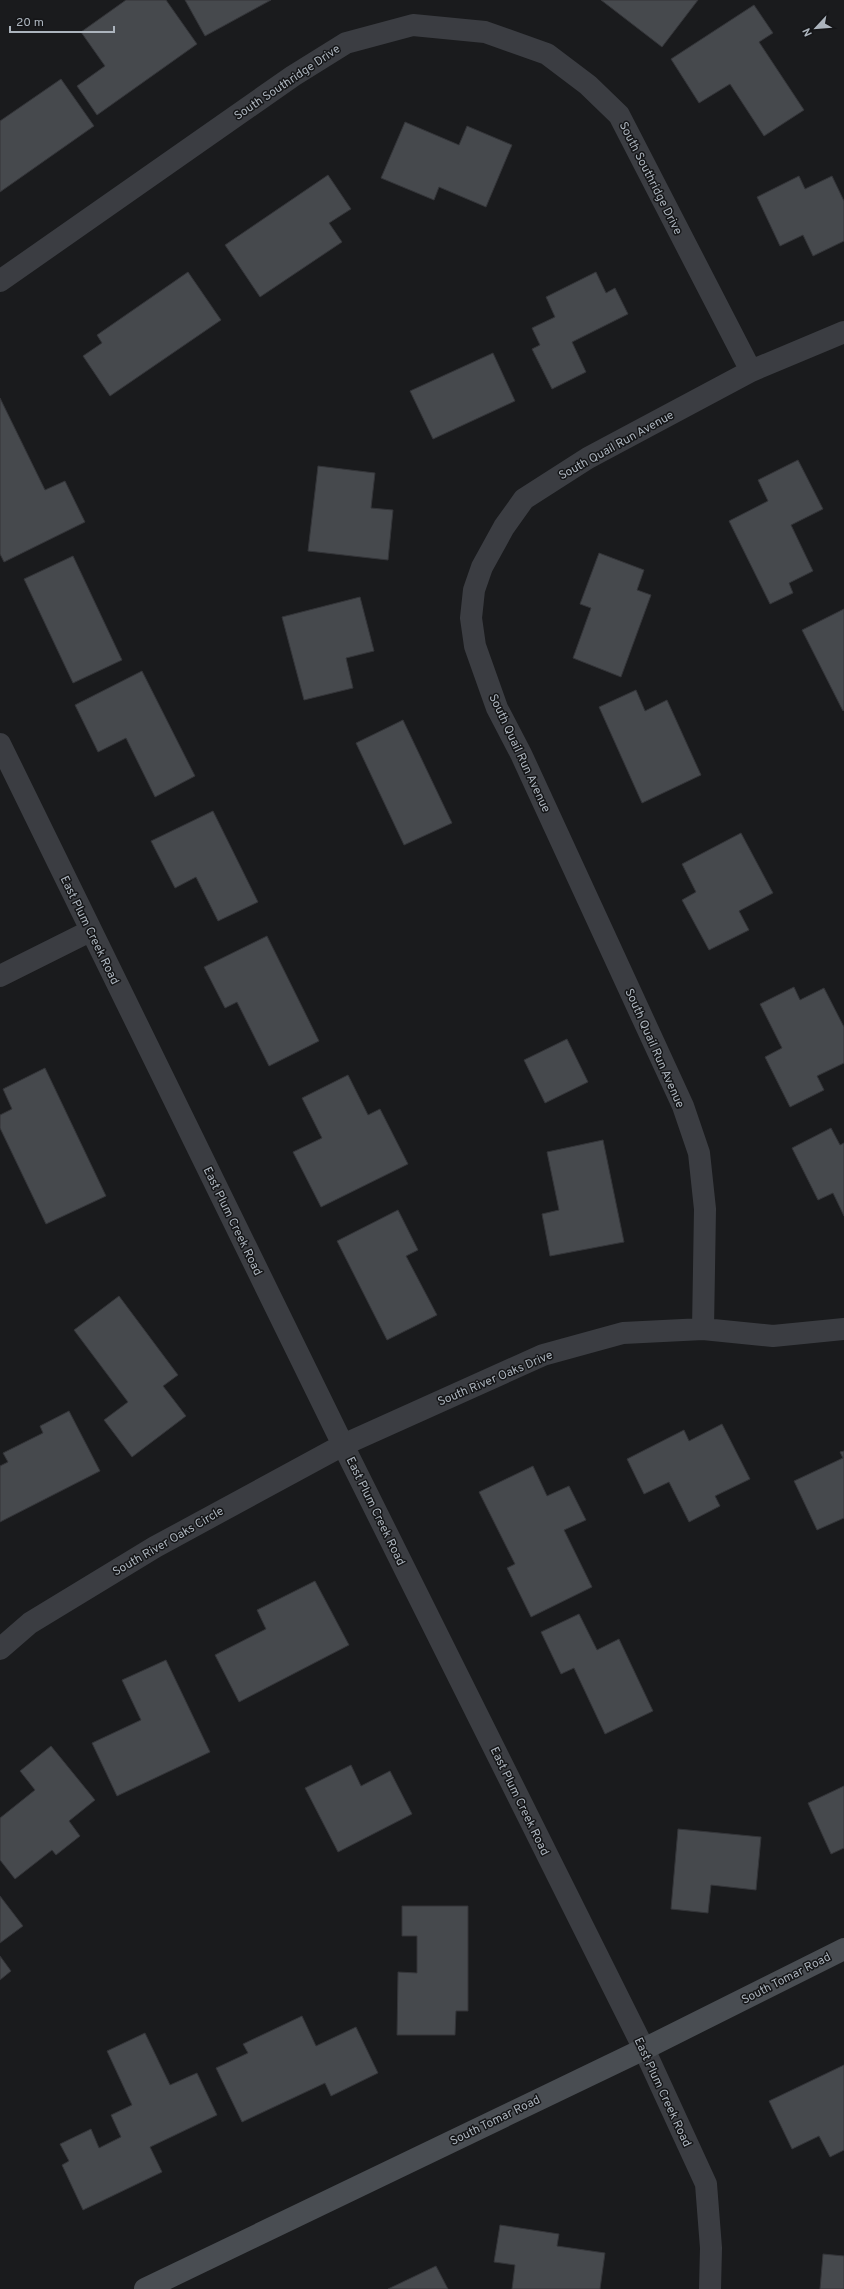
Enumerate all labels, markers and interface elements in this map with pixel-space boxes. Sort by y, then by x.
scale bar [10,8,114,34]
north arrow [796,8,836,48]
text: 20 m [16,15,44,31]
text: N [800,25,816,39]
street label: South Southridge Drive [231,41,344,124]
street label: South Southridge Drive [615,119,686,238]
street label: South Quail Run Avenue [556,408,677,484]
street label: South Quail Run Avenue [485,692,554,815]
street label: East Plum Creek Road [56,873,122,987]
street label: South Quail Run Avenue [621,986,688,1111]
street label: East Plum Creek Road [199,1164,265,1278]
street label: South River Oaks Drive [435,1347,555,1410]
street label: East Plum Creek Road [342,1454,408,1568]
street label: South River Oaks Circle [110,1504,227,1580]
street label: East Plum Creek Road [486,1744,552,1858]
street label: South Tomar Road [739,1949,834,2008]
street label: East Plum Creek Road [630,2035,695,2150]
street label: South Tomar Road [448,2092,543,2150]

